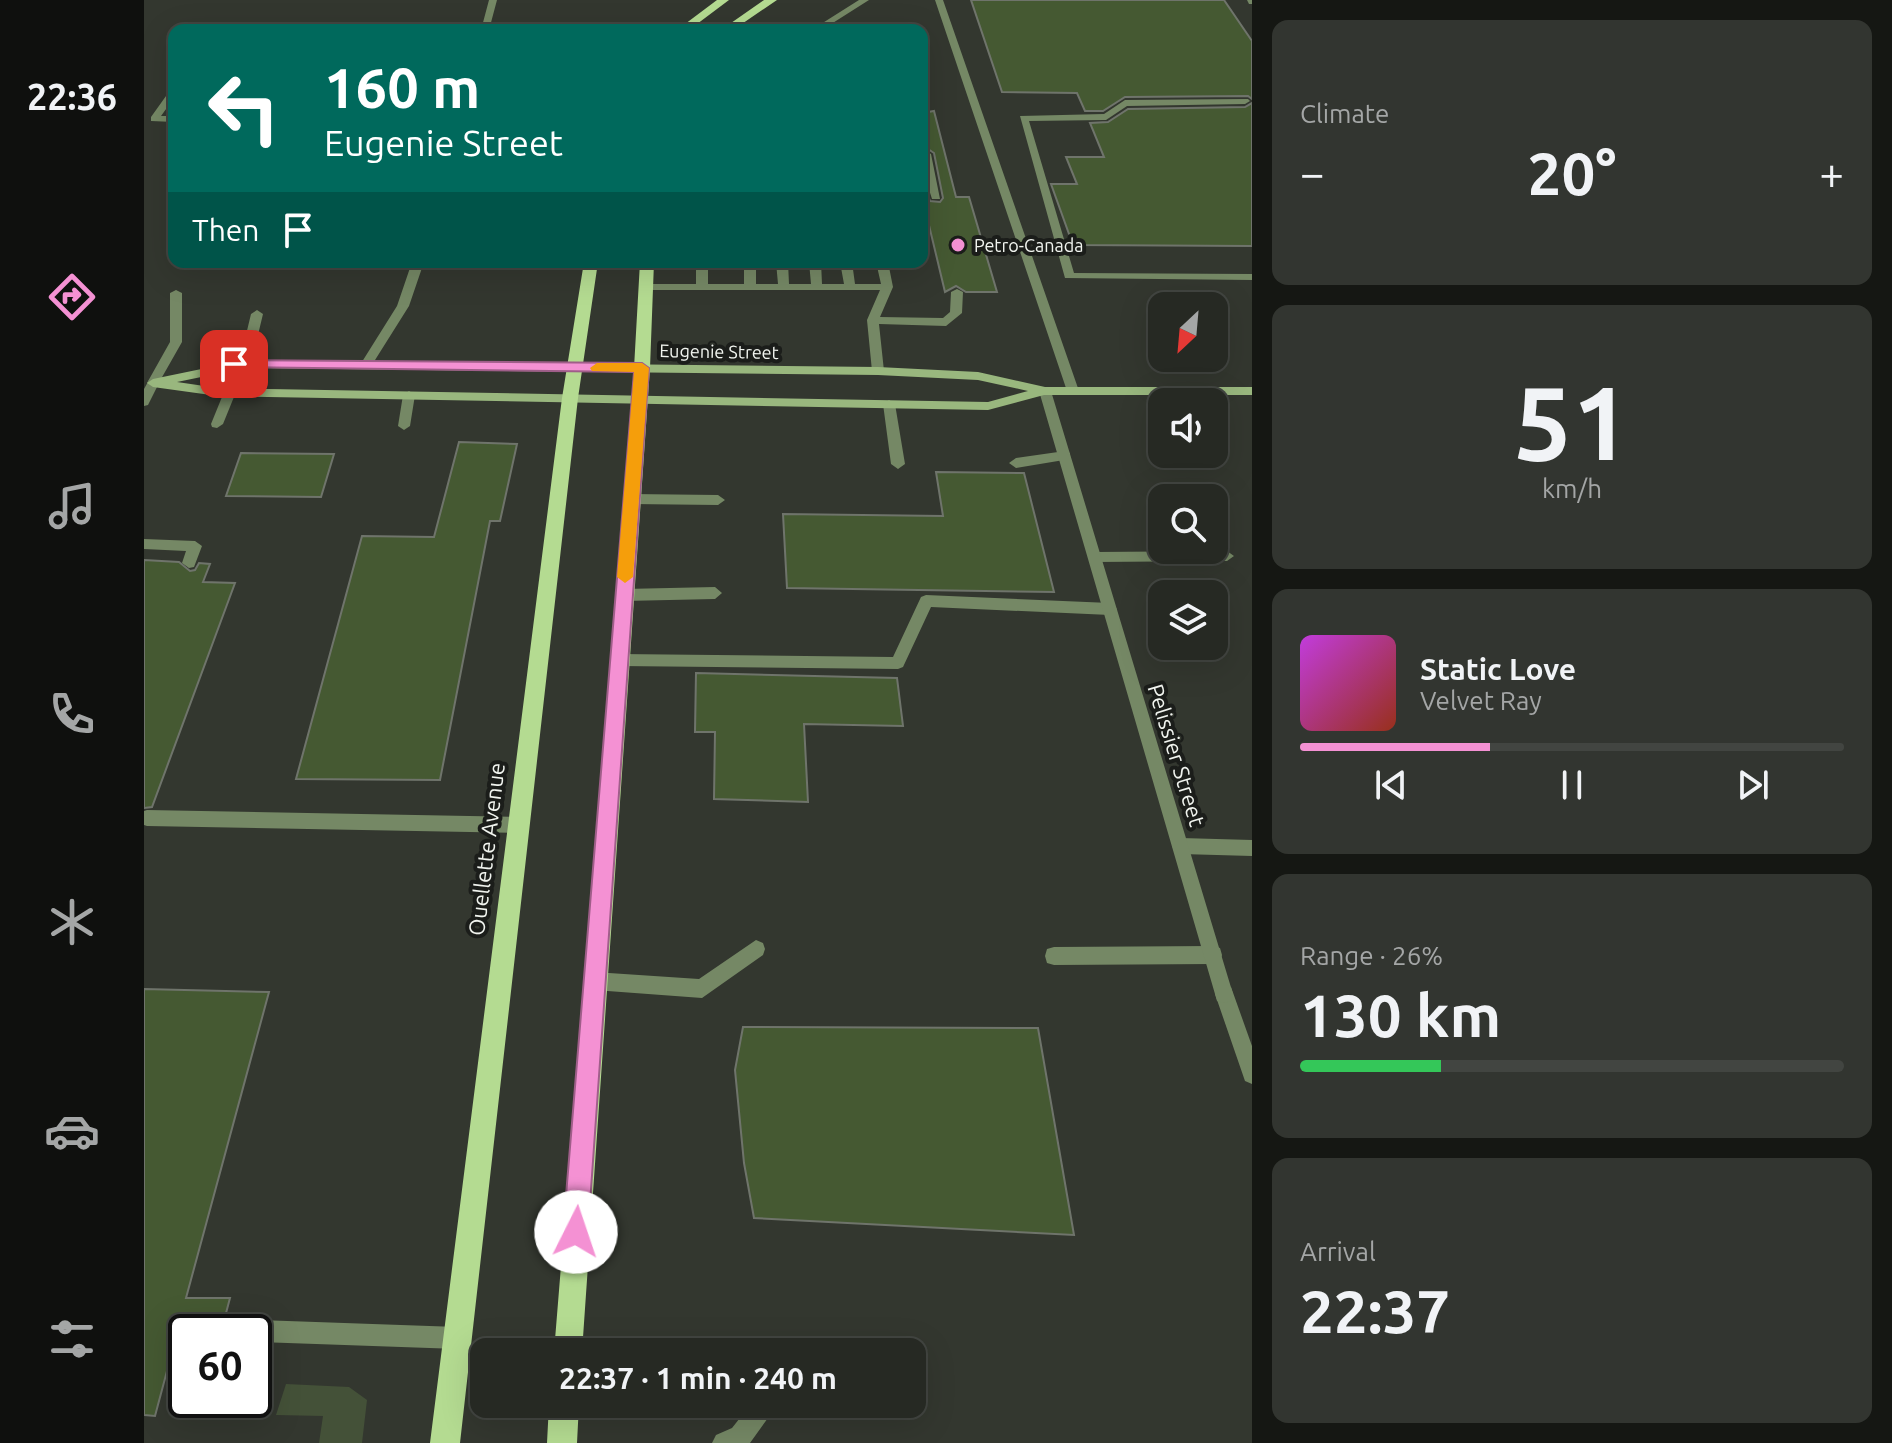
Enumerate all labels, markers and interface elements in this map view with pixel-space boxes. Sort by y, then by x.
icon: left [192,56,296,160]
text: 160 m [324,56,480,119]
text: 22:36 [27,76,117,117]
text: Climate [1300,99,1389,128]
text: Eugenie Street [324,122,563,163]
text: 20° [1528,139,1616,206]
text: − [1300,148,1325,197]
text: + [1819,148,1844,197]
icon: arrive [276,208,320,252]
text: Then [192,213,260,247]
place label: Petro-Canada [974,235,1084,255]
marker: Petro-Canada [949,236,967,254]
icon: directions [44,269,100,325]
north arrow [1148,292,1228,372]
map controls [1148,292,1228,660]
pin [200,330,268,398]
street label: Eugenie Street [659,340,779,362]
icon: arrive [212,342,256,386]
text: 51 [1513,363,1631,480]
button: sound [1148,388,1228,468]
text: km/h [1542,474,1602,503]
icon: music [44,478,100,534]
button: search [1148,484,1228,564]
button: layers [1148,580,1228,660]
text: Static Love [1420,652,1576,686]
street label: Pelissier Street [1144,681,1211,829]
icon: phone [44,686,100,742]
text: Velvet Ray [1420,686,1542,715]
street label: Ouellette Avenue [463,761,509,937]
icon: previous [1369,763,1413,807]
icon: pause [1550,763,1594,807]
icon: next [1731,763,1775,807]
icon: climate [44,894,100,950]
text: Range · 26% [1300,941,1443,970]
text: 130 km [1300,981,1501,1048]
icon: car [44,1103,100,1159]
position arrow [534,1190,618,1274]
text: Arrival [1300,1237,1376,1266]
text: 22:37 [1300,1277,1450,1344]
icon: filters [44,1311,100,1367]
speed limit sign: 60 [168,1314,272,1418]
text: 22:37 · 1 min · 240 m [559,1361,837,1395]

